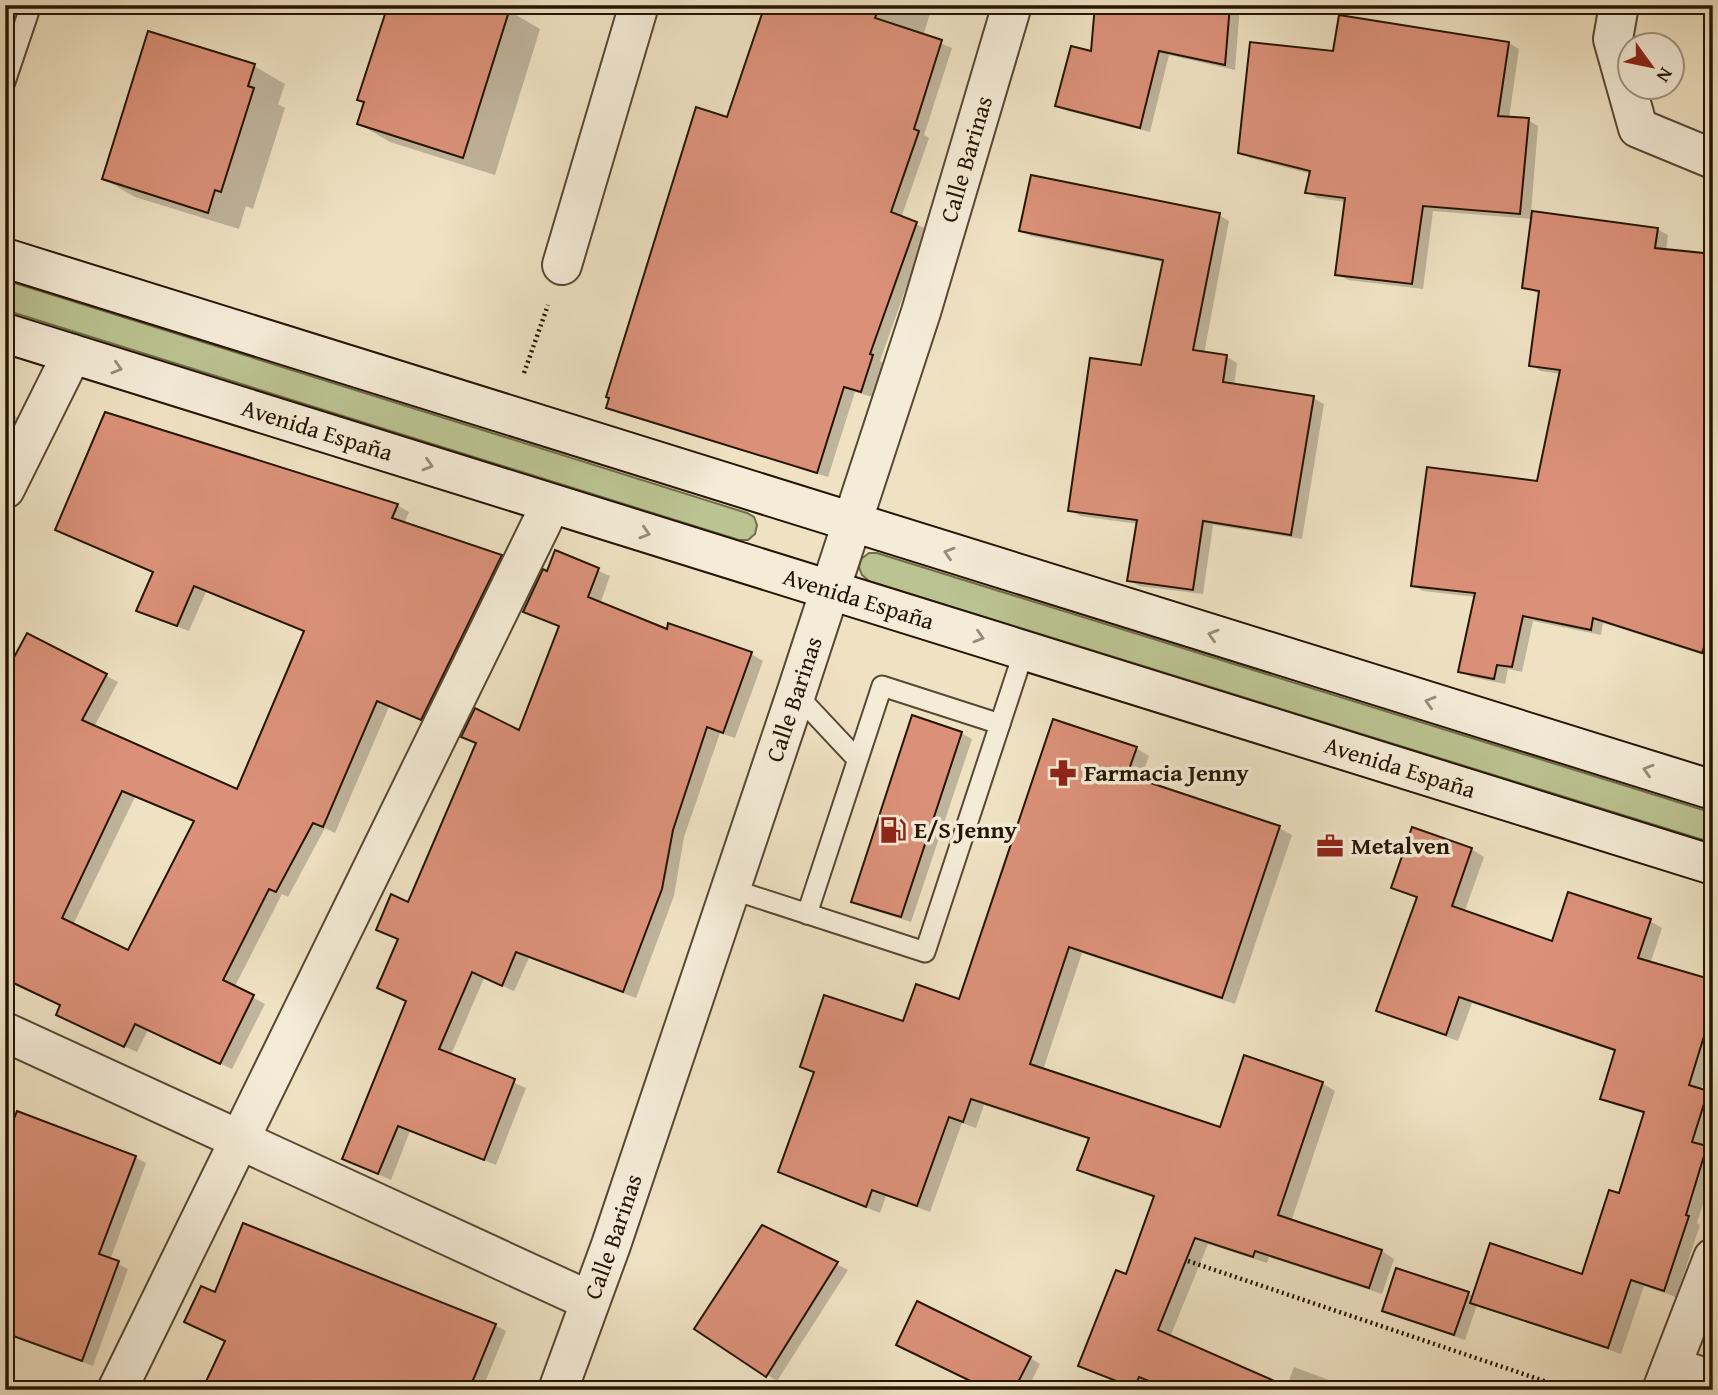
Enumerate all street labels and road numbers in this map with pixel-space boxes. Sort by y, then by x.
street label: Calle Barinas [931,91,1001,226]
street label: Avenida España [237,390,398,470]
street label: Avenida España [779,558,939,639]
street label: Calle Barinas [756,632,831,767]
street label: Avenida España [1320,727,1481,807]
street label: Calle Barinas [575,1169,651,1304]

